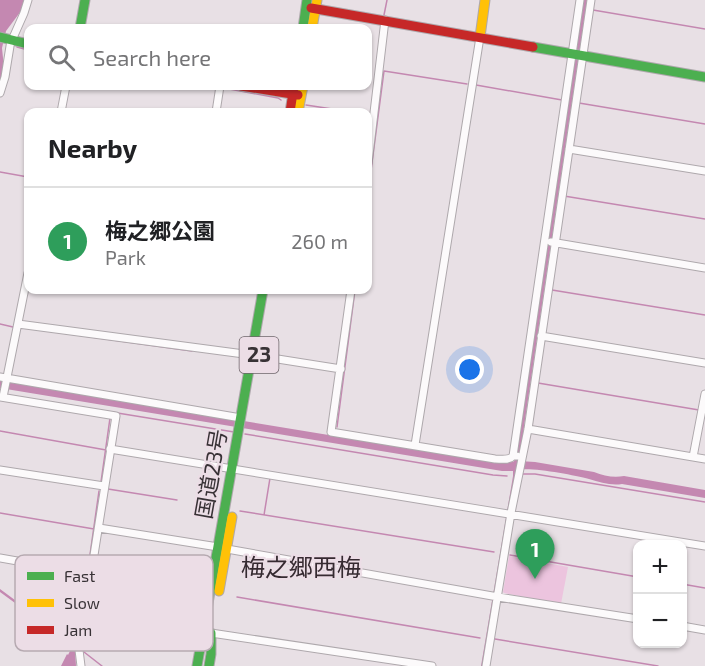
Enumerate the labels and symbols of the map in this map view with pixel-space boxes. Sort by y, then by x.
road number: 23 [240,337,278,373]
your location [455,355,484,384]
street label: 国道23号 [189,427,231,521]
pin: 1 [516,530,554,579]
district label: 梅之郷西梅 [241,552,361,581]
legend [15,555,213,651]
text: Fast [64,566,95,585]
text: Slow [64,593,100,612]
text: Jam [64,620,92,639]

